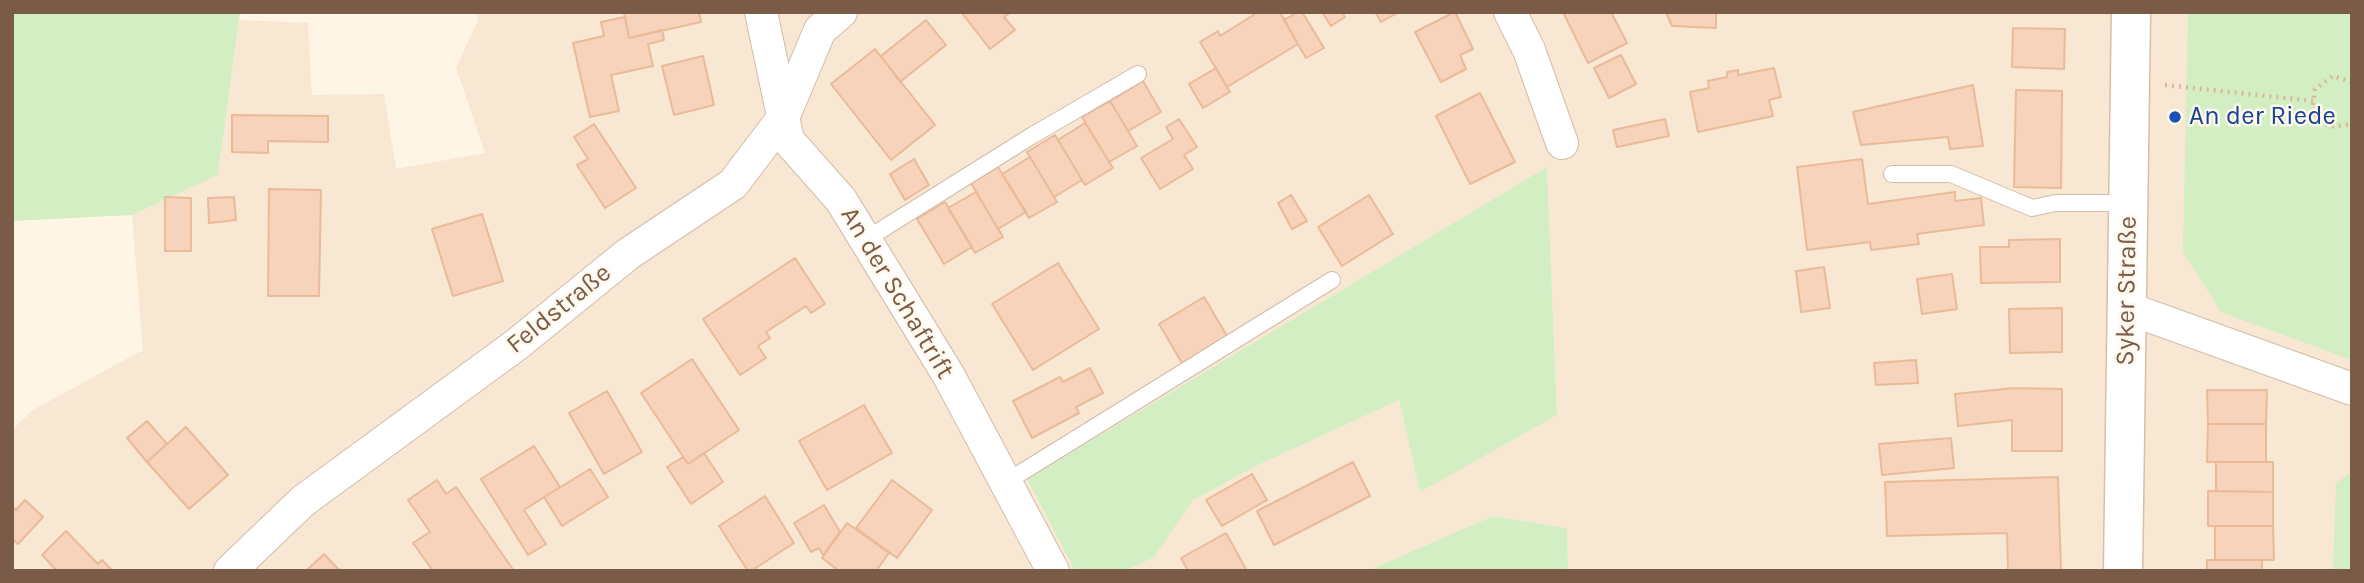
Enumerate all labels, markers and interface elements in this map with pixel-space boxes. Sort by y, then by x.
place label: An der Riede [2189,101,2336,133]
marker: An der Riede [2167,109,2183,125]
street label: An der Schaftrift [833,201,961,385]
street label: Syker Straße [2110,216,2144,366]
street label: Feldstraße [500,257,618,361]

